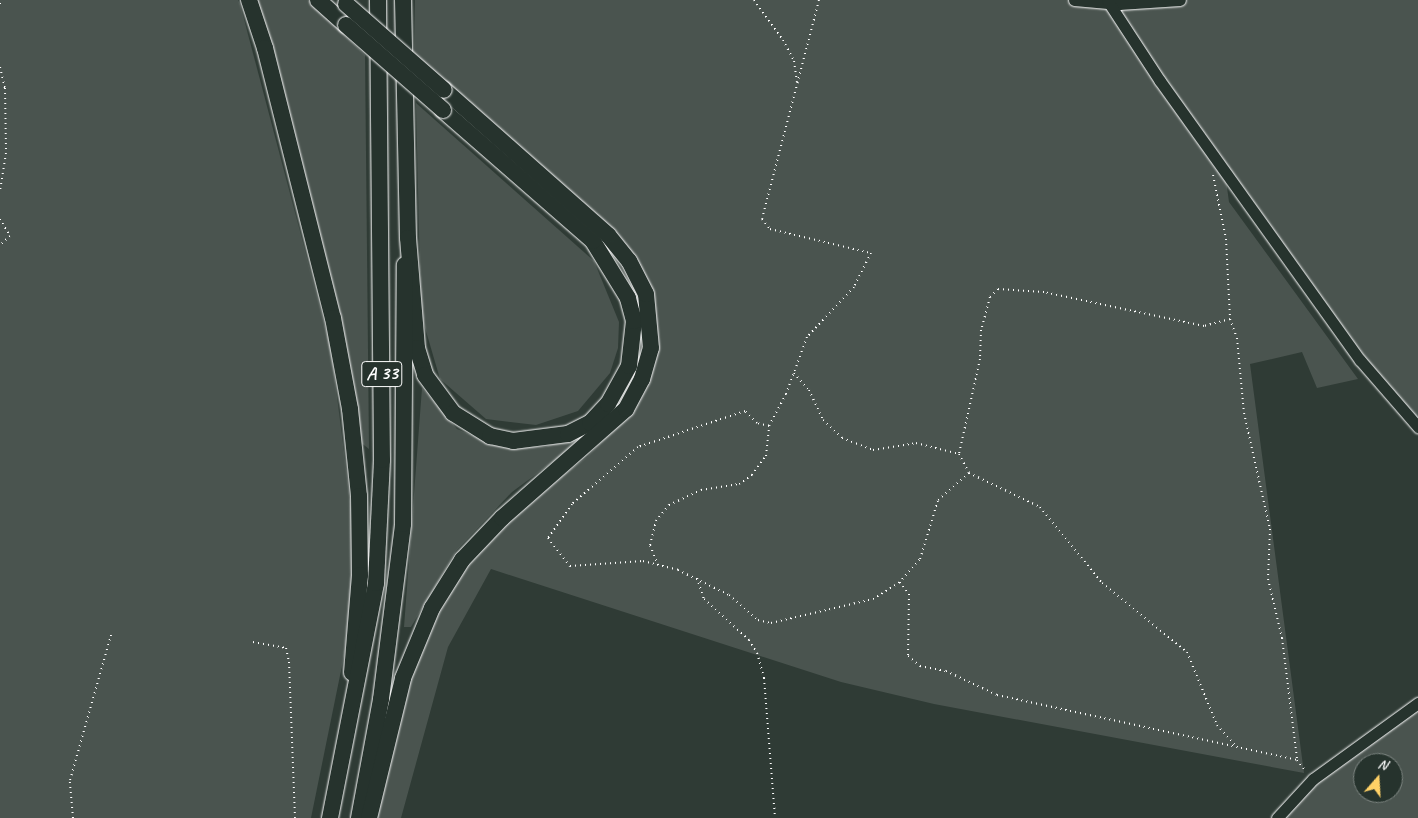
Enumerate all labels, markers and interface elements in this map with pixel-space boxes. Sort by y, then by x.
road number: A 33 [361,358,403,390]
north arrow [1353,753,1403,803]
text: N [1376,755,1390,774]

